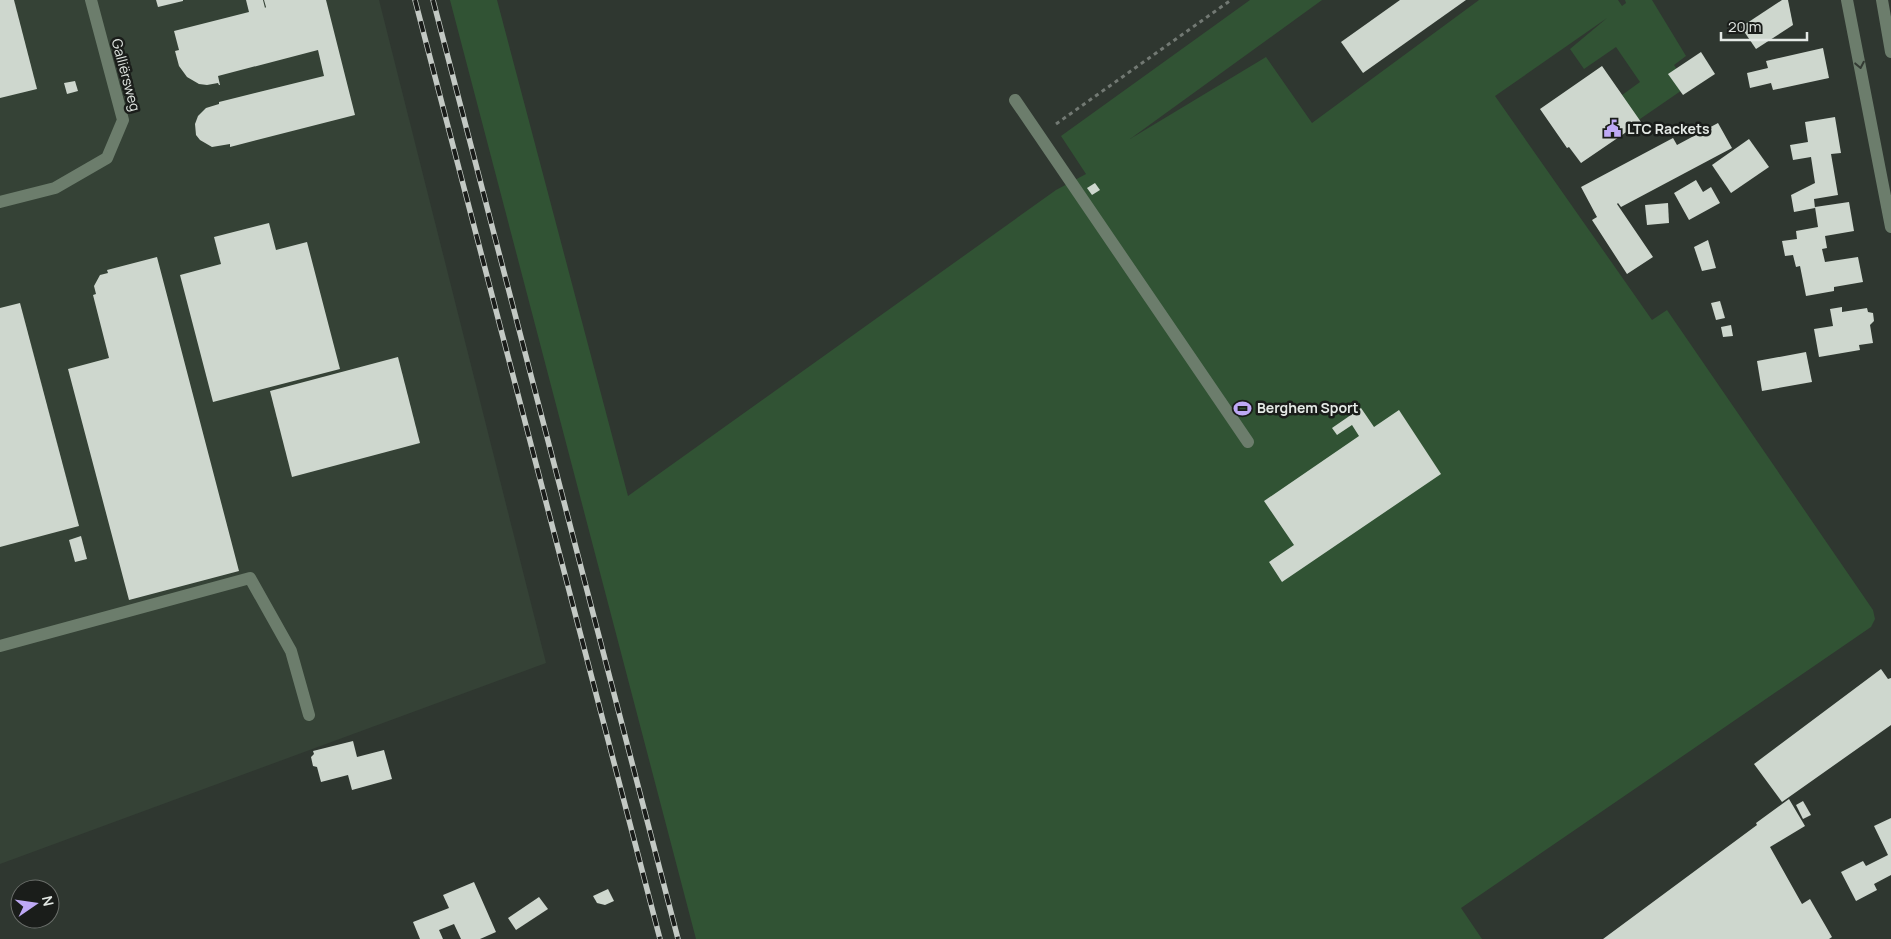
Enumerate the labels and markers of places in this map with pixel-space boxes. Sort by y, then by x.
public building icon: LTC Rackets [1603,119,1623,139]
place label: LTC Rackets [1627,119,1710,138]
sports icon: Berghem Sport [1233,398,1253,418]
place label: Berghem Sport [1257,398,1359,417]

